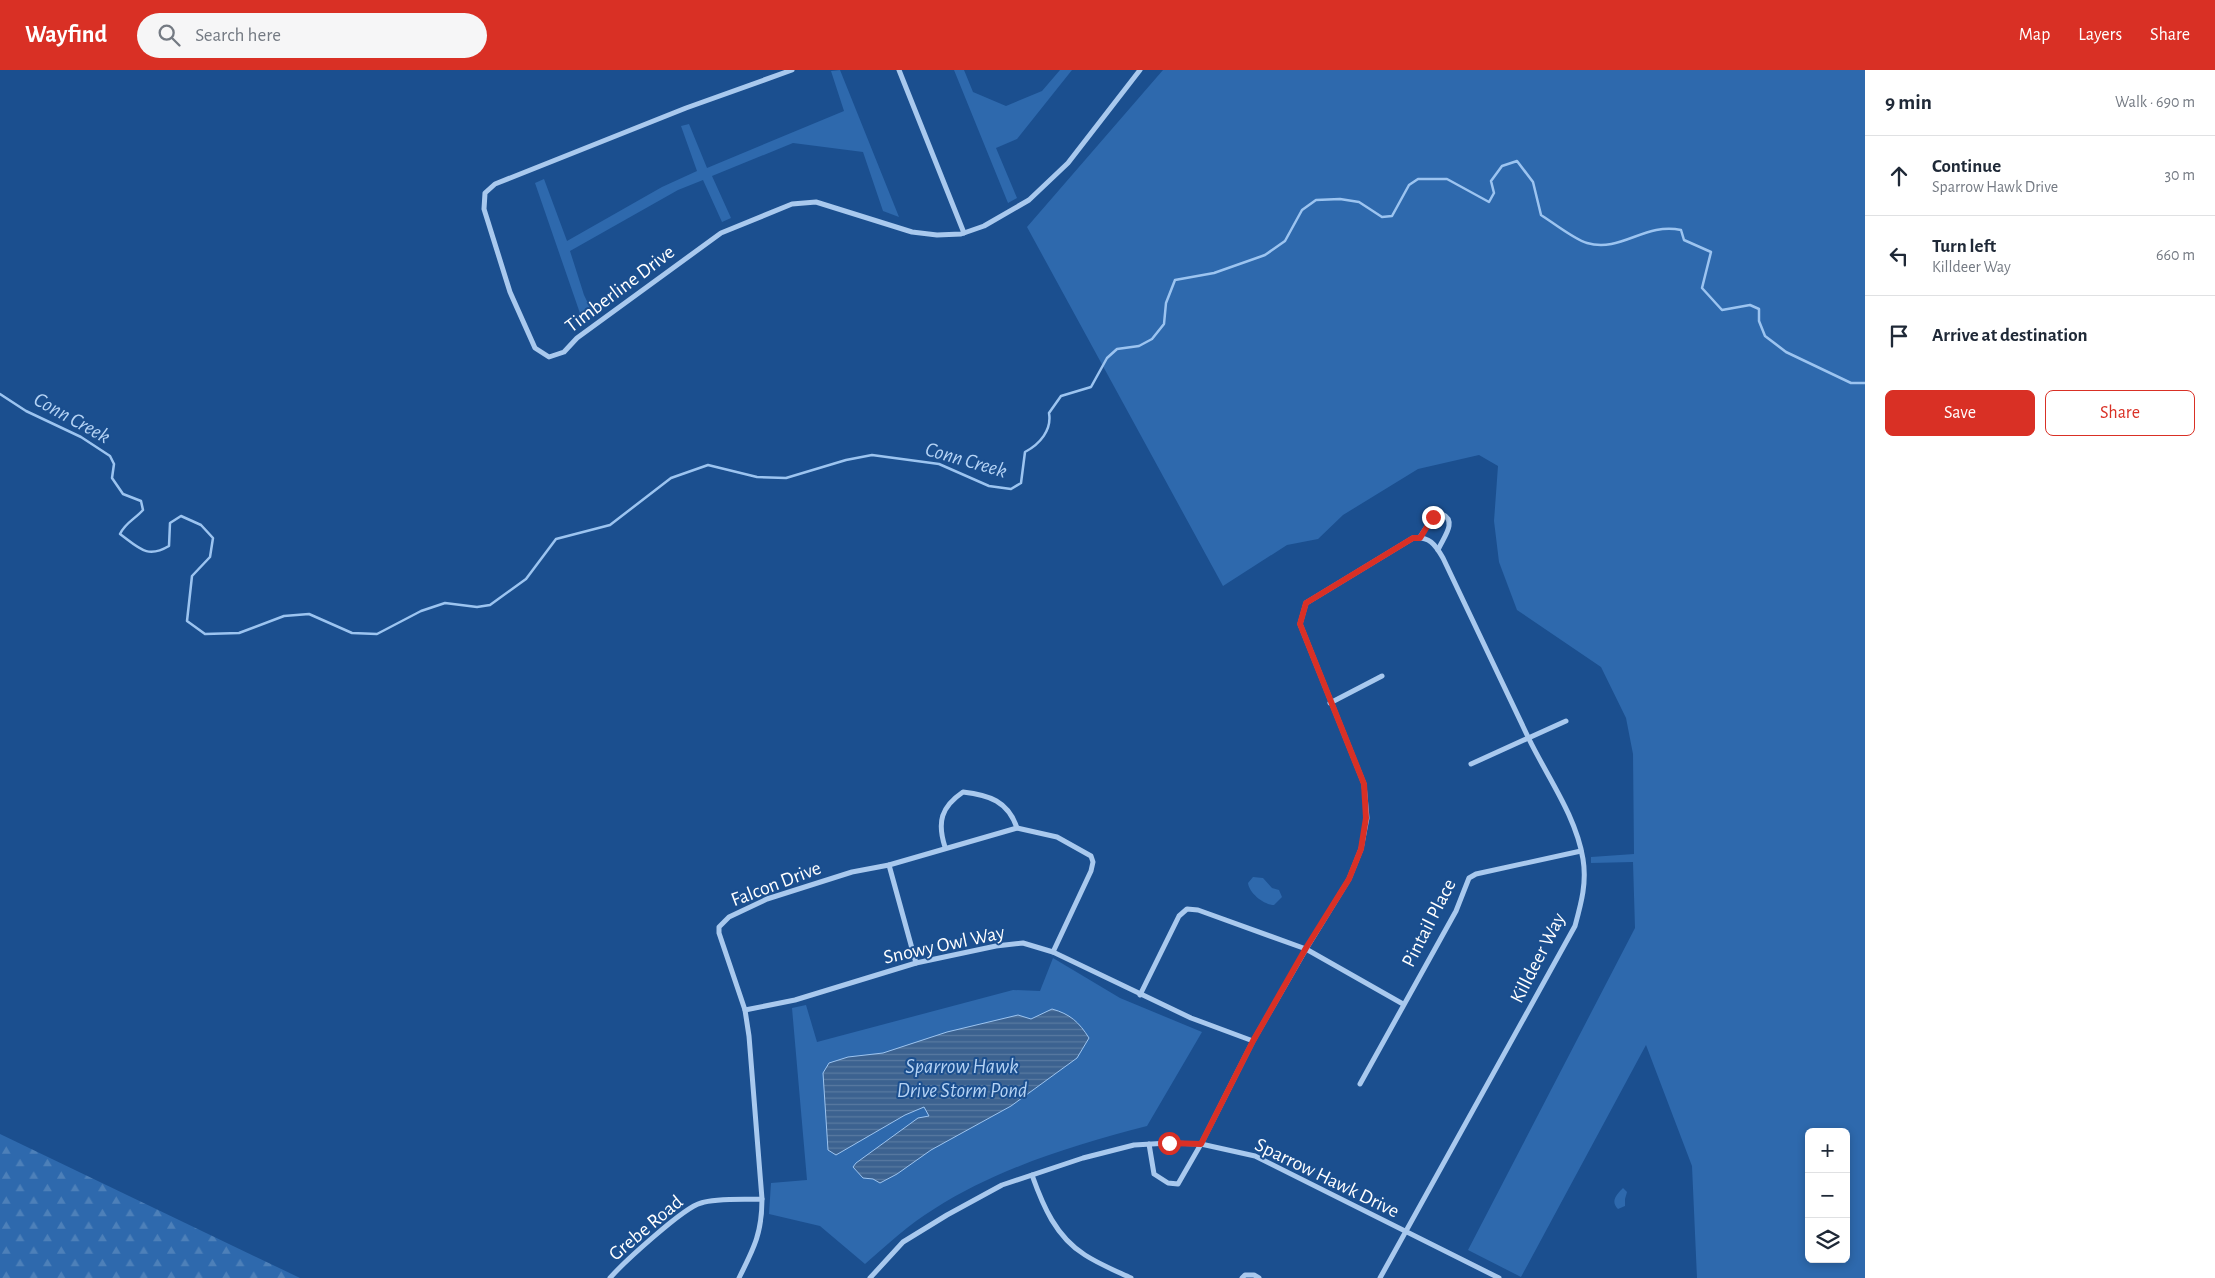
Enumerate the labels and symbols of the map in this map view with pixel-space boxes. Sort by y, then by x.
street label: Timberline Drive [562,242,678,336]
water label: Conn Creek [30,388,114,448]
water label: Conn Creek [923,438,1009,482]
route end [1422,506,1445,529]
street label: Falcon Drive [728,858,824,910]
street label: Pintail Place [1398,876,1460,970]
street label: Killdeer Way [1507,909,1569,1006]
street label: Snowy Owl Way [882,922,1007,968]
water label: Sparrow Hawk Drive Storm Pond [897,1056,1027,1101]
route start [1158,1132,1181,1155]
street label: Sparrow Hawk Drive [1252,1134,1402,1222]
street label: Grebe Road [605,1191,687,1265]

